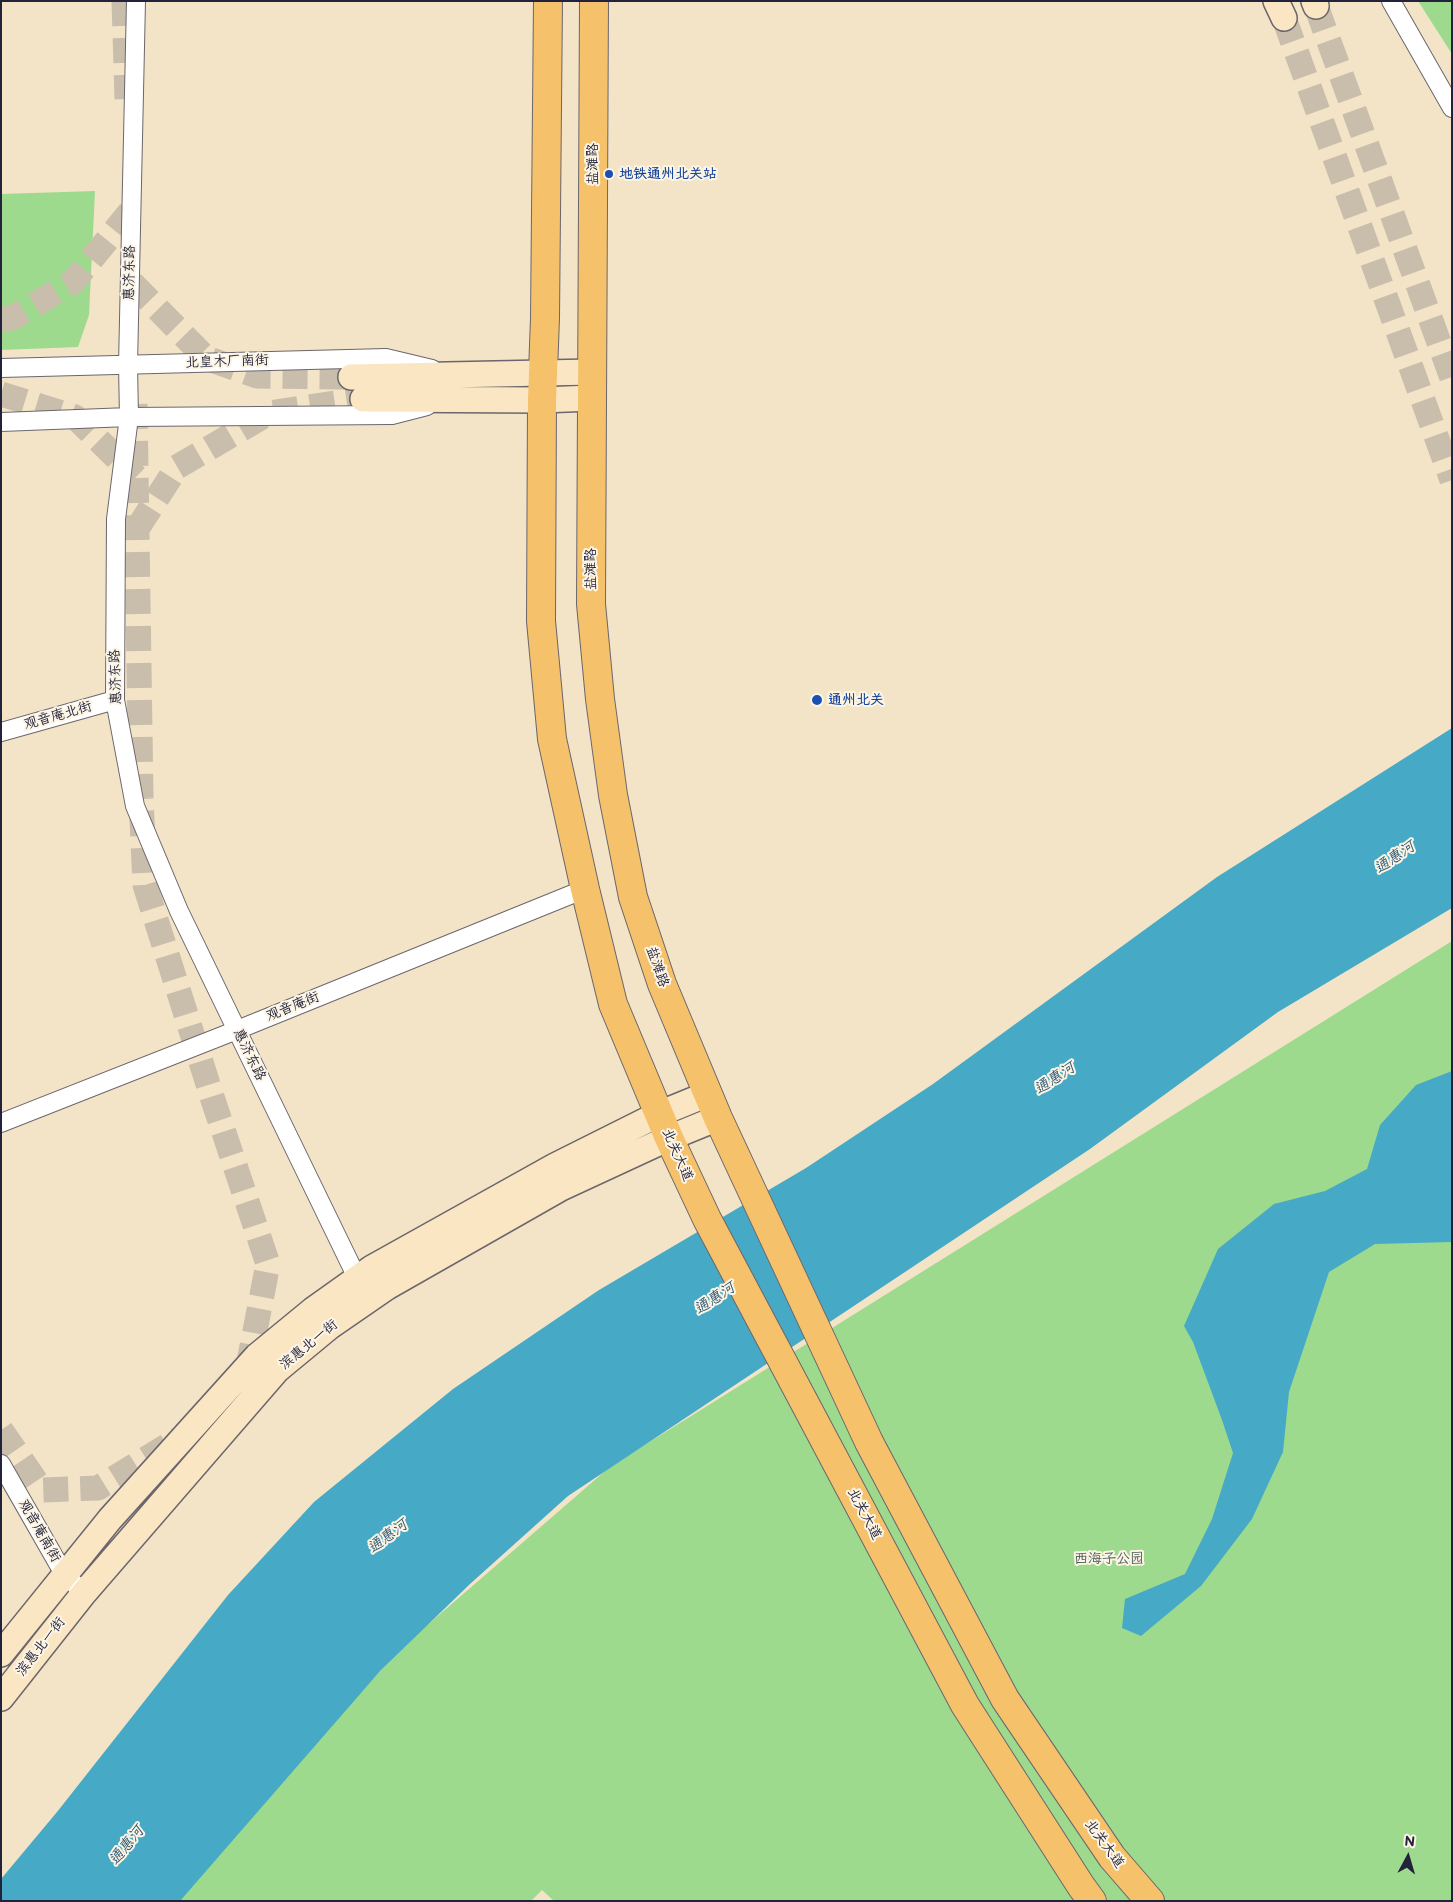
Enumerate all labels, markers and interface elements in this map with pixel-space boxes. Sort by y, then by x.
street label: 盐滩路 [585,143,601,185]
place label: 地铁通州北关站 [619,166,717,182]
marker: 地铁通州北关站 [603,168,615,180]
street label: 惠济东路 [121,245,139,301]
street label: 北皇木厂南街 [185,352,269,372]
street label: 盐滩路 [583,548,599,590]
street label: 惠济东路 [107,649,125,705]
place label: 通州北关 [828,692,884,708]
marker: 通州北关 [810,693,824,707]
street label: 观音庵北街 [22,698,94,734]
water label: 通惠河 [1371,838,1419,878]
street label: 盐滩路 [642,944,672,990]
street label: 观音庵街 [264,989,322,1025]
street label: 惠济东路 [229,1026,269,1084]
water label: 通惠河 [1031,1059,1079,1099]
street label: 北关大道 [658,1126,696,1184]
water label: 通惠河 [691,1279,739,1319]
street label: 滨惠北一街 [277,1316,341,1374]
street label: 北关大道 [843,1485,885,1543]
street label: 观音庵南街 [14,1496,64,1566]
water label: 通惠河 [365,1516,411,1558]
park label: 西海子公园 [1074,1551,1144,1567]
street label: 滨惠北一街 [13,1614,69,1680]
street label: 北关大道 [1081,1816,1127,1872]
water label: 通惠河 [106,1823,148,1869]
north arrow [1383,1832,1433,1882]
text: N [1403,1833,1416,1851]

